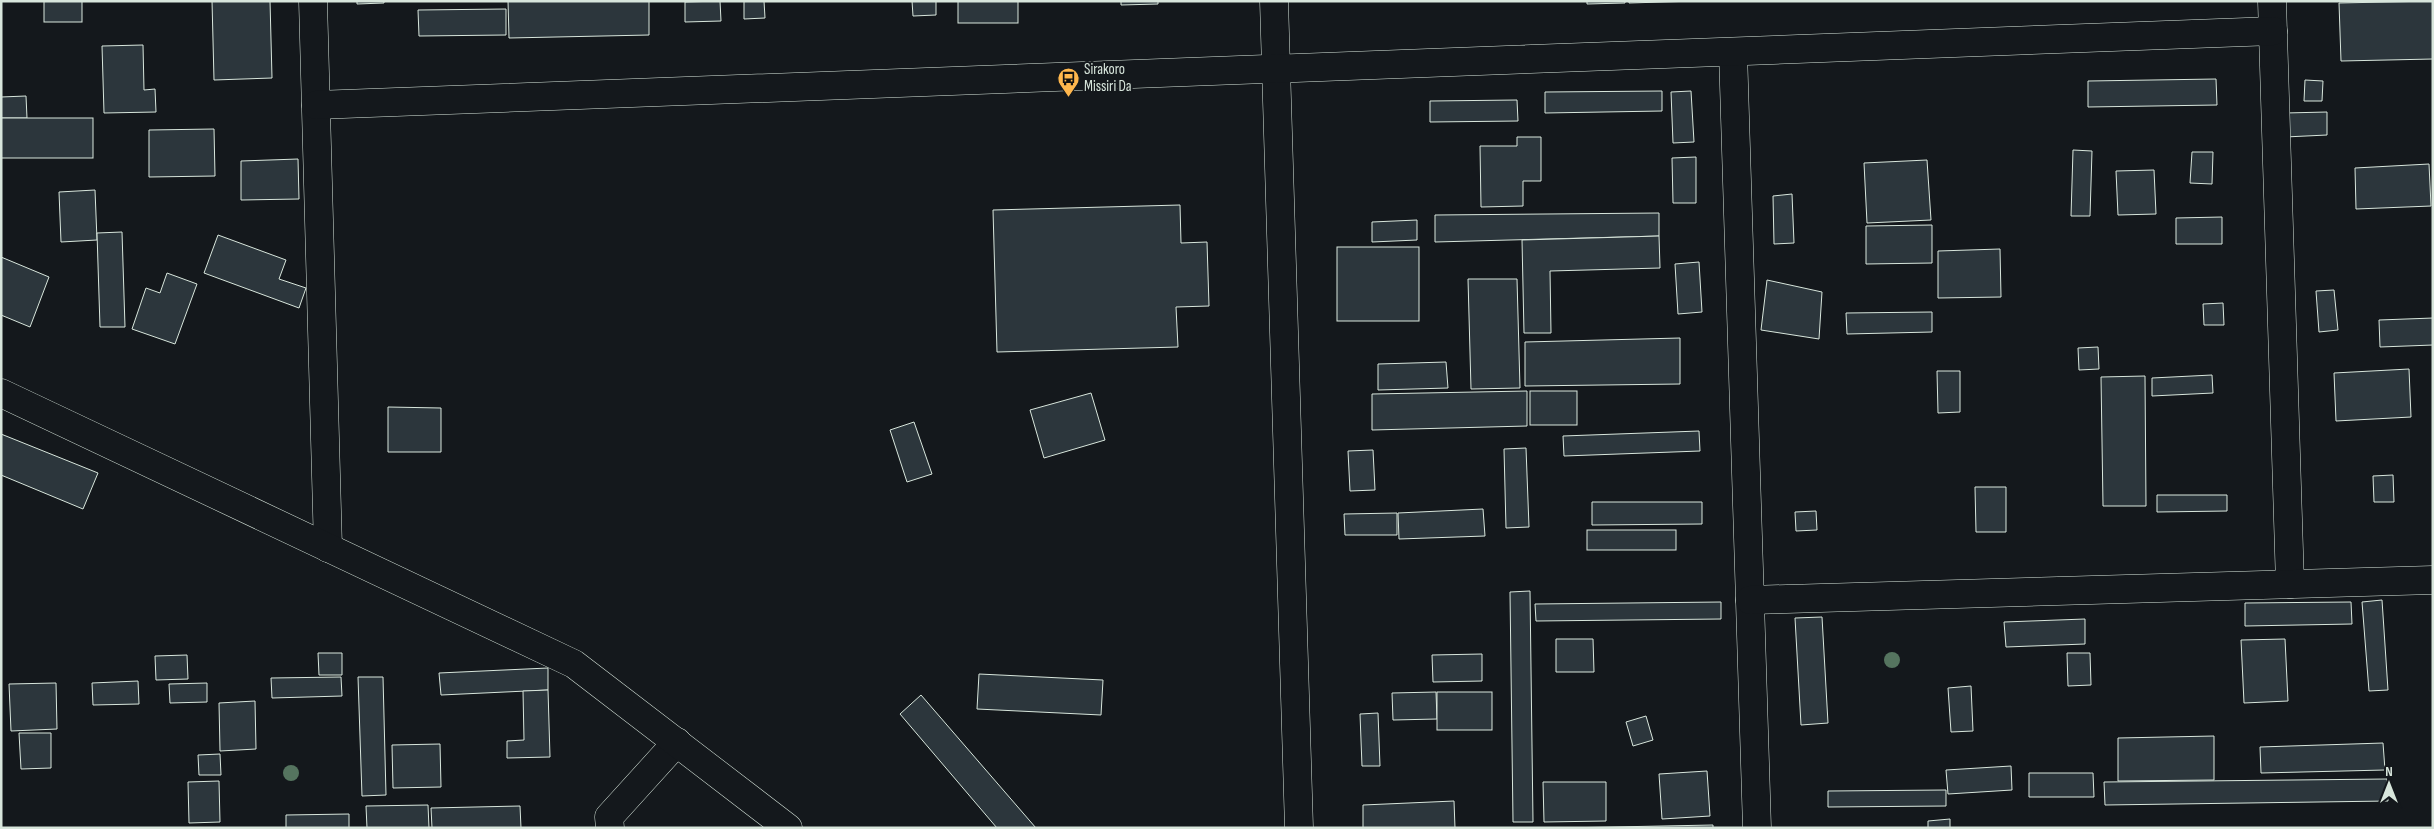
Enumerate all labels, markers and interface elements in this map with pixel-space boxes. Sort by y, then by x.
place label: Sirakoro Missiri Da [1084,60,1132,96]
bus stop icon: Sirakoro Missiri Da [1056,66,1080,97]
north arrow [2364,759,2414,809]
text: N [2385,763,2393,780]

